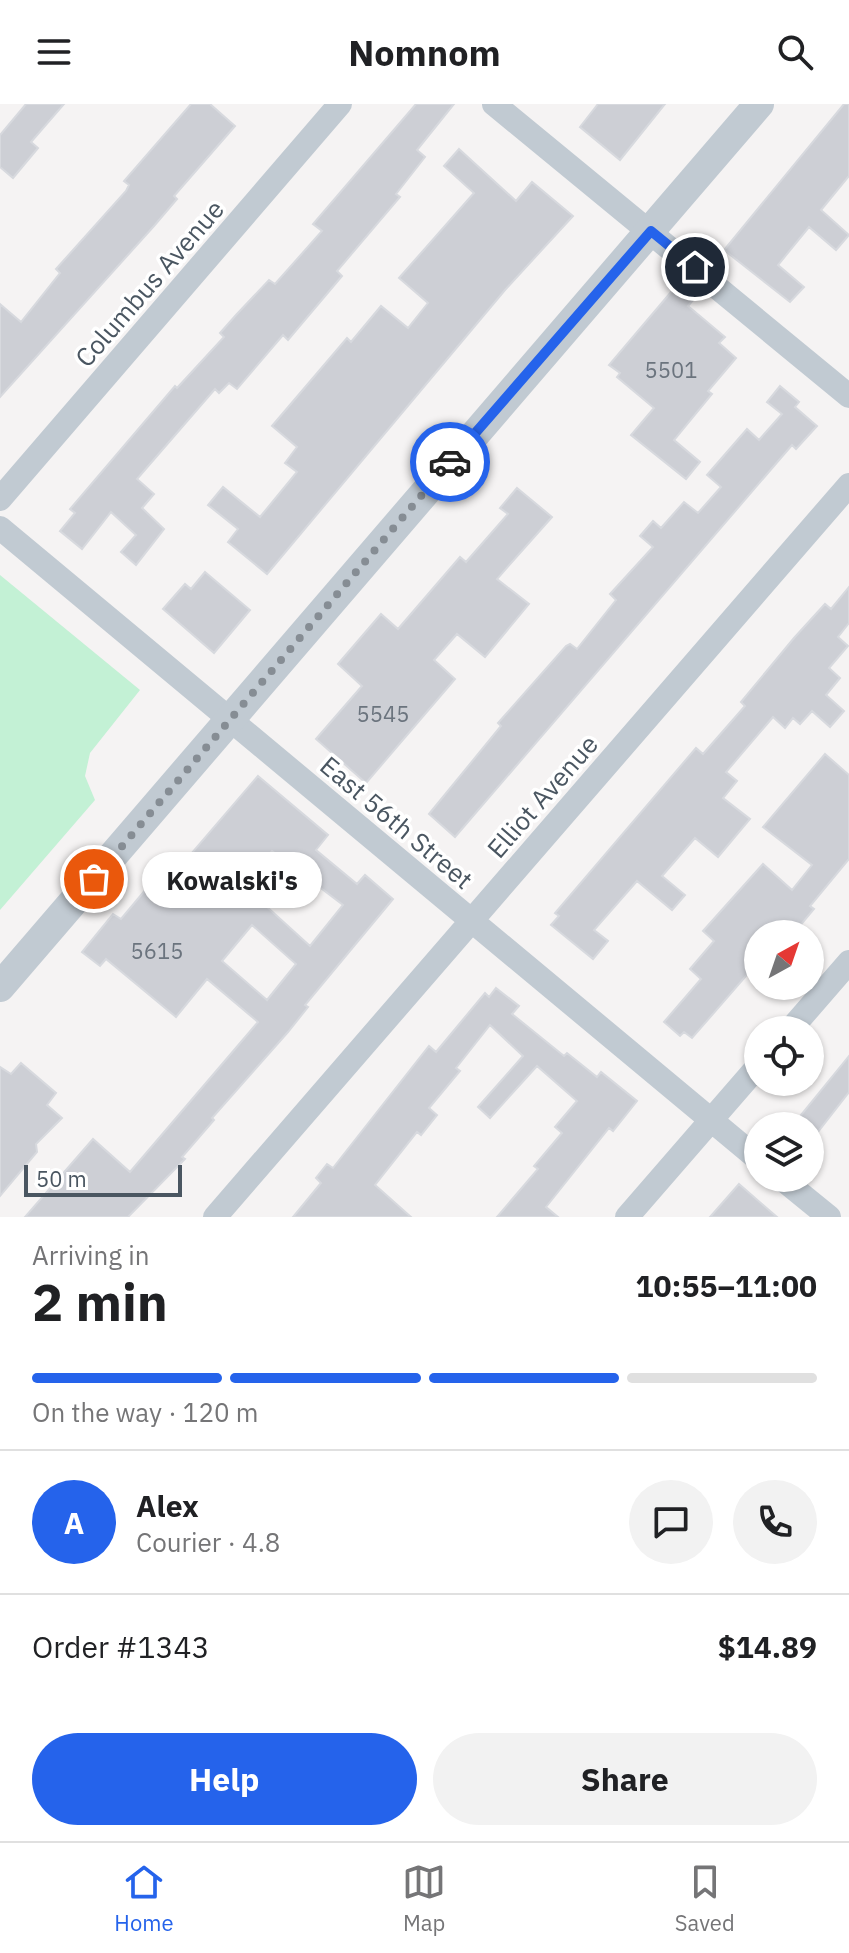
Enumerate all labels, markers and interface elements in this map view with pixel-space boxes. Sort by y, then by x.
text: Nomnom [348,29,501,76]
icon: menu [32,30,76,74]
icon: search [773,30,817,74]
street label: Columbus Avenue [67,192,231,374]
pin [661,233,729,301]
icon: home [673,245,717,289]
house number: 5501 [645,355,697,384]
courier [410,422,490,502]
icon: car [428,440,472,484]
house number: 5545 [357,699,409,728]
street label: Elliot Avenue [479,727,605,865]
street label: East 56th Street [314,748,480,896]
pin [60,845,128,913]
callout: Kowalski's [142,851,322,907]
icon: bag [72,857,116,901]
text: Kowalski's [166,863,298,897]
north arrow [744,920,824,1000]
map controls [744,920,824,1192]
house number: 5615 [131,936,183,965]
button: locate [744,1016,824,1096]
button: layers [744,1112,824,1192]
scale bar [24,1161,182,1197]
text: 50 m [36,1164,87,1193]
text: Arriving in [32,1238,149,1272]
text: 10:55–11:00 [636,1266,817,1305]
text: 2 min [32,1268,168,1335]
text: On the way · 120 m [32,1395,258,1429]
button: chat [629,1480,713,1564]
button: phone [733,1480,817,1564]
text: Alex [136,1486,199,1525]
text: A [64,1503,84,1542]
text: Courier · 4.8 [136,1525,280,1559]
text: Order #1343 [32,1627,209,1666]
text: $14.89 [718,1627,817,1666]
button: Help [32,1733,417,1825]
button: Share [433,1733,817,1825]
tab: Home [114,1860,174,1937]
tab: Map [402,1860,446,1937]
tab: Saved [675,1860,735,1937]

